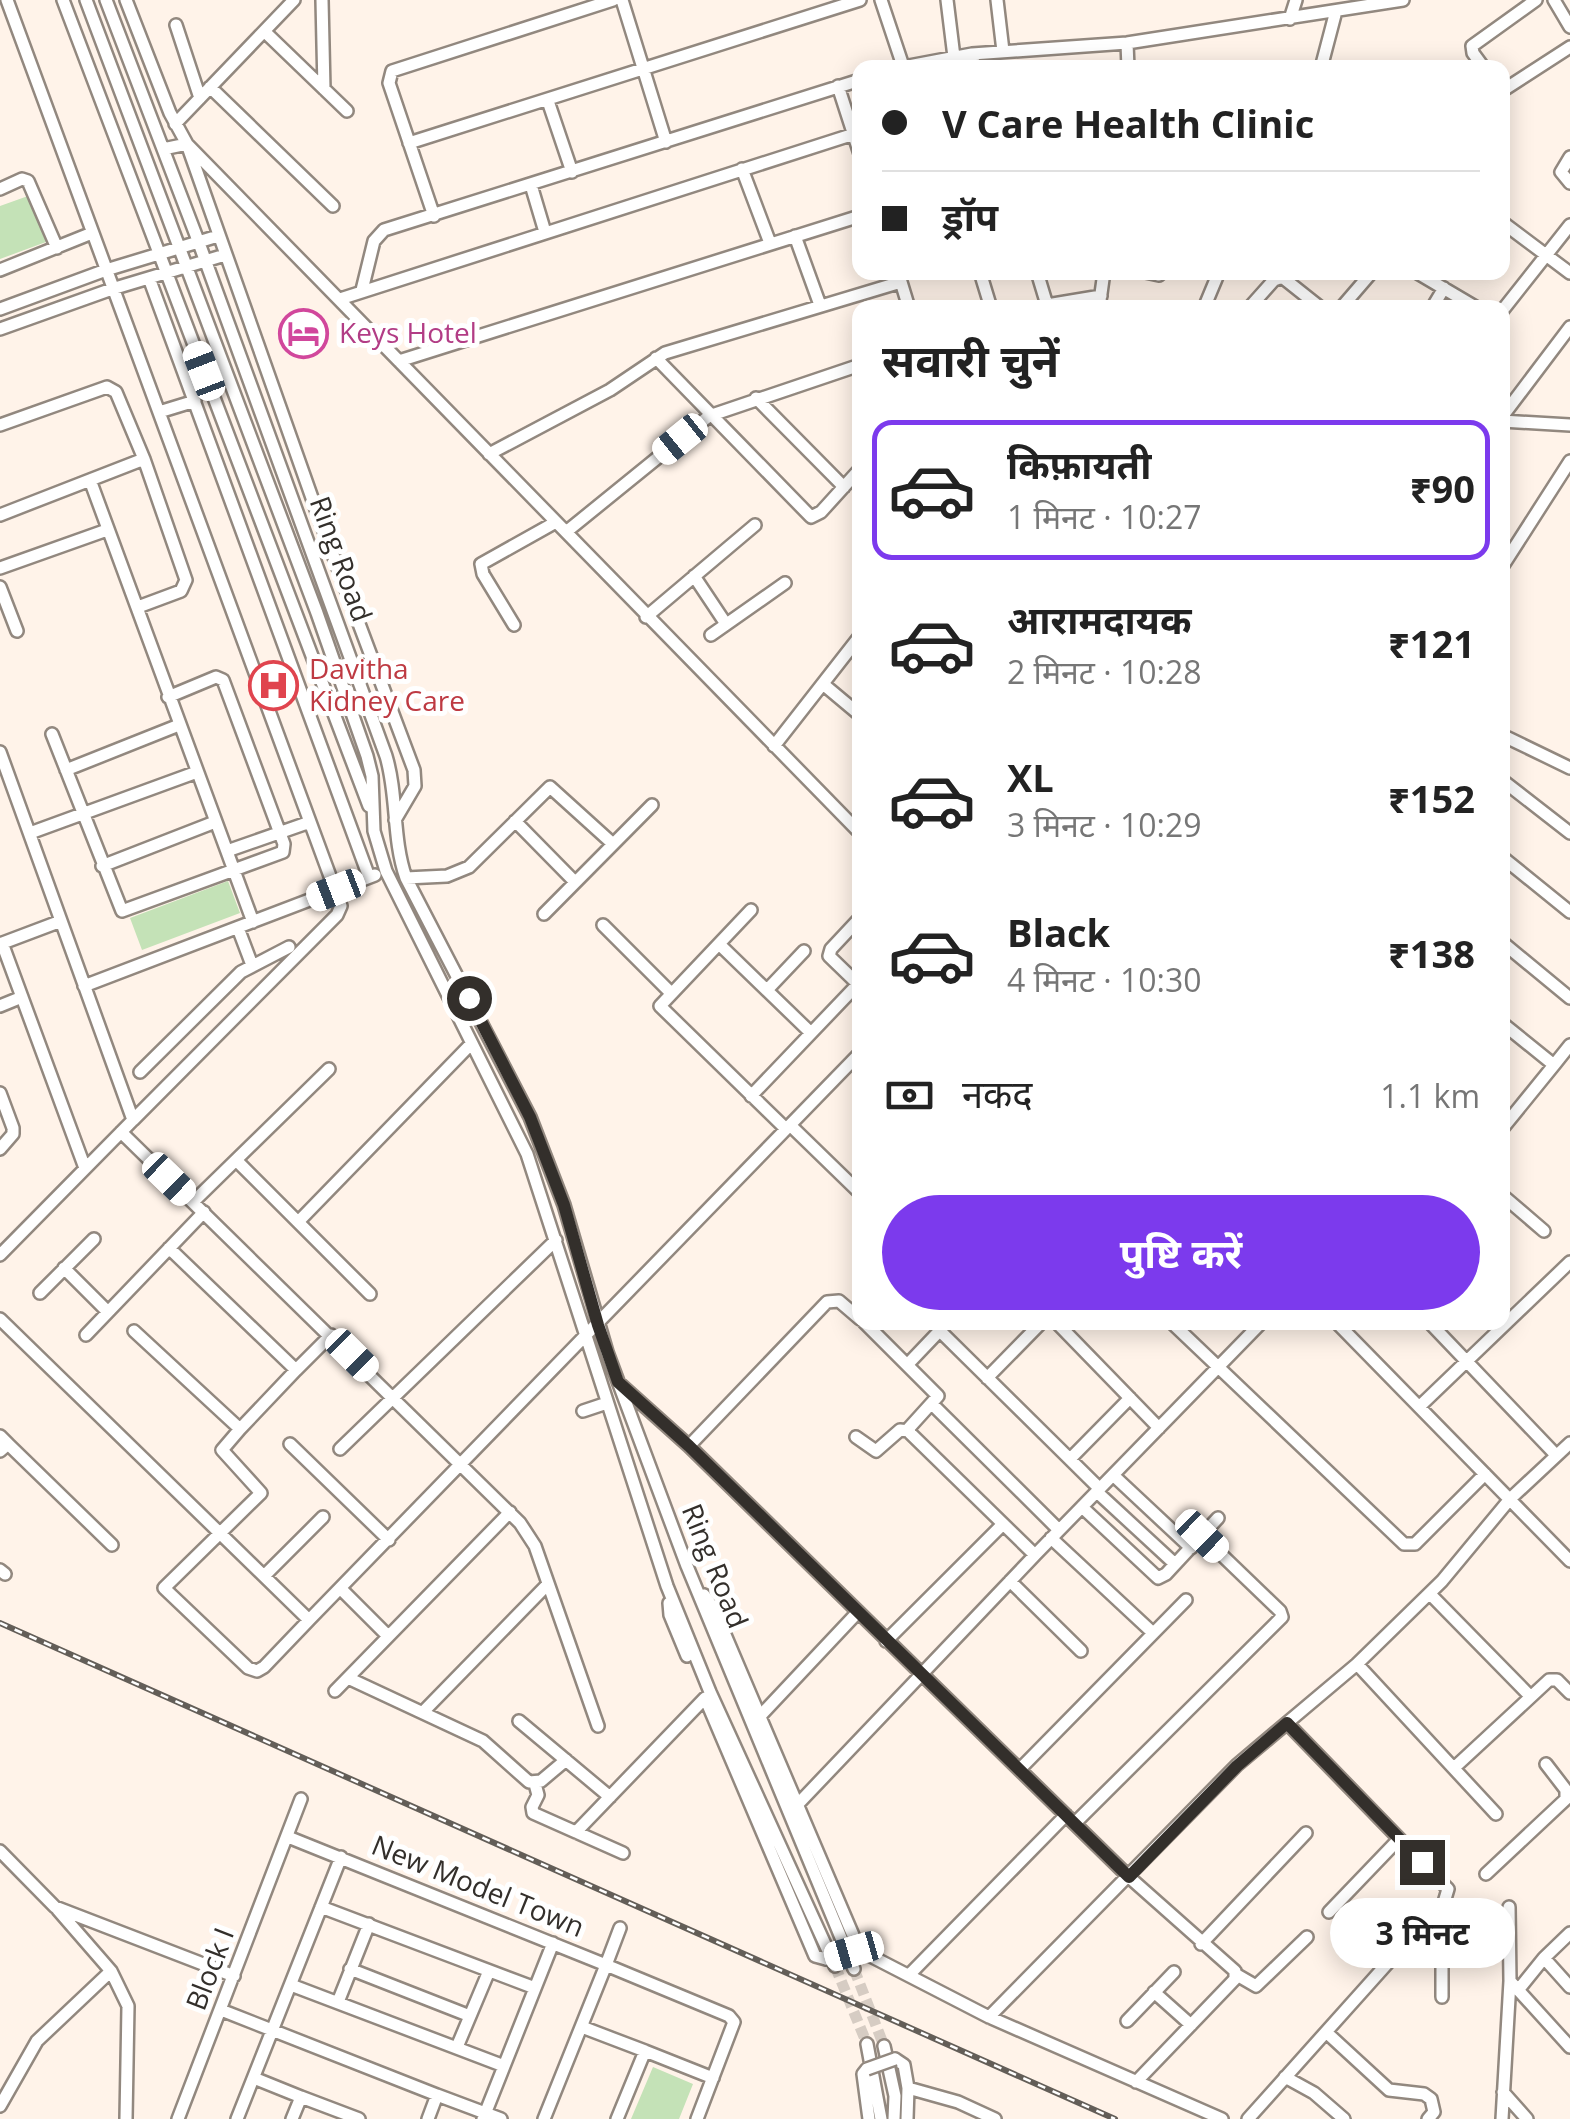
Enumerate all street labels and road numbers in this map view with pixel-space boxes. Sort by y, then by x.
street label: Ring Road [302,491,382,627]
street label: Ring Road [674,1498,758,1633]
street label: New Model Town [366,1825,590,1945]
street label: Block I [176,1922,242,2015]

